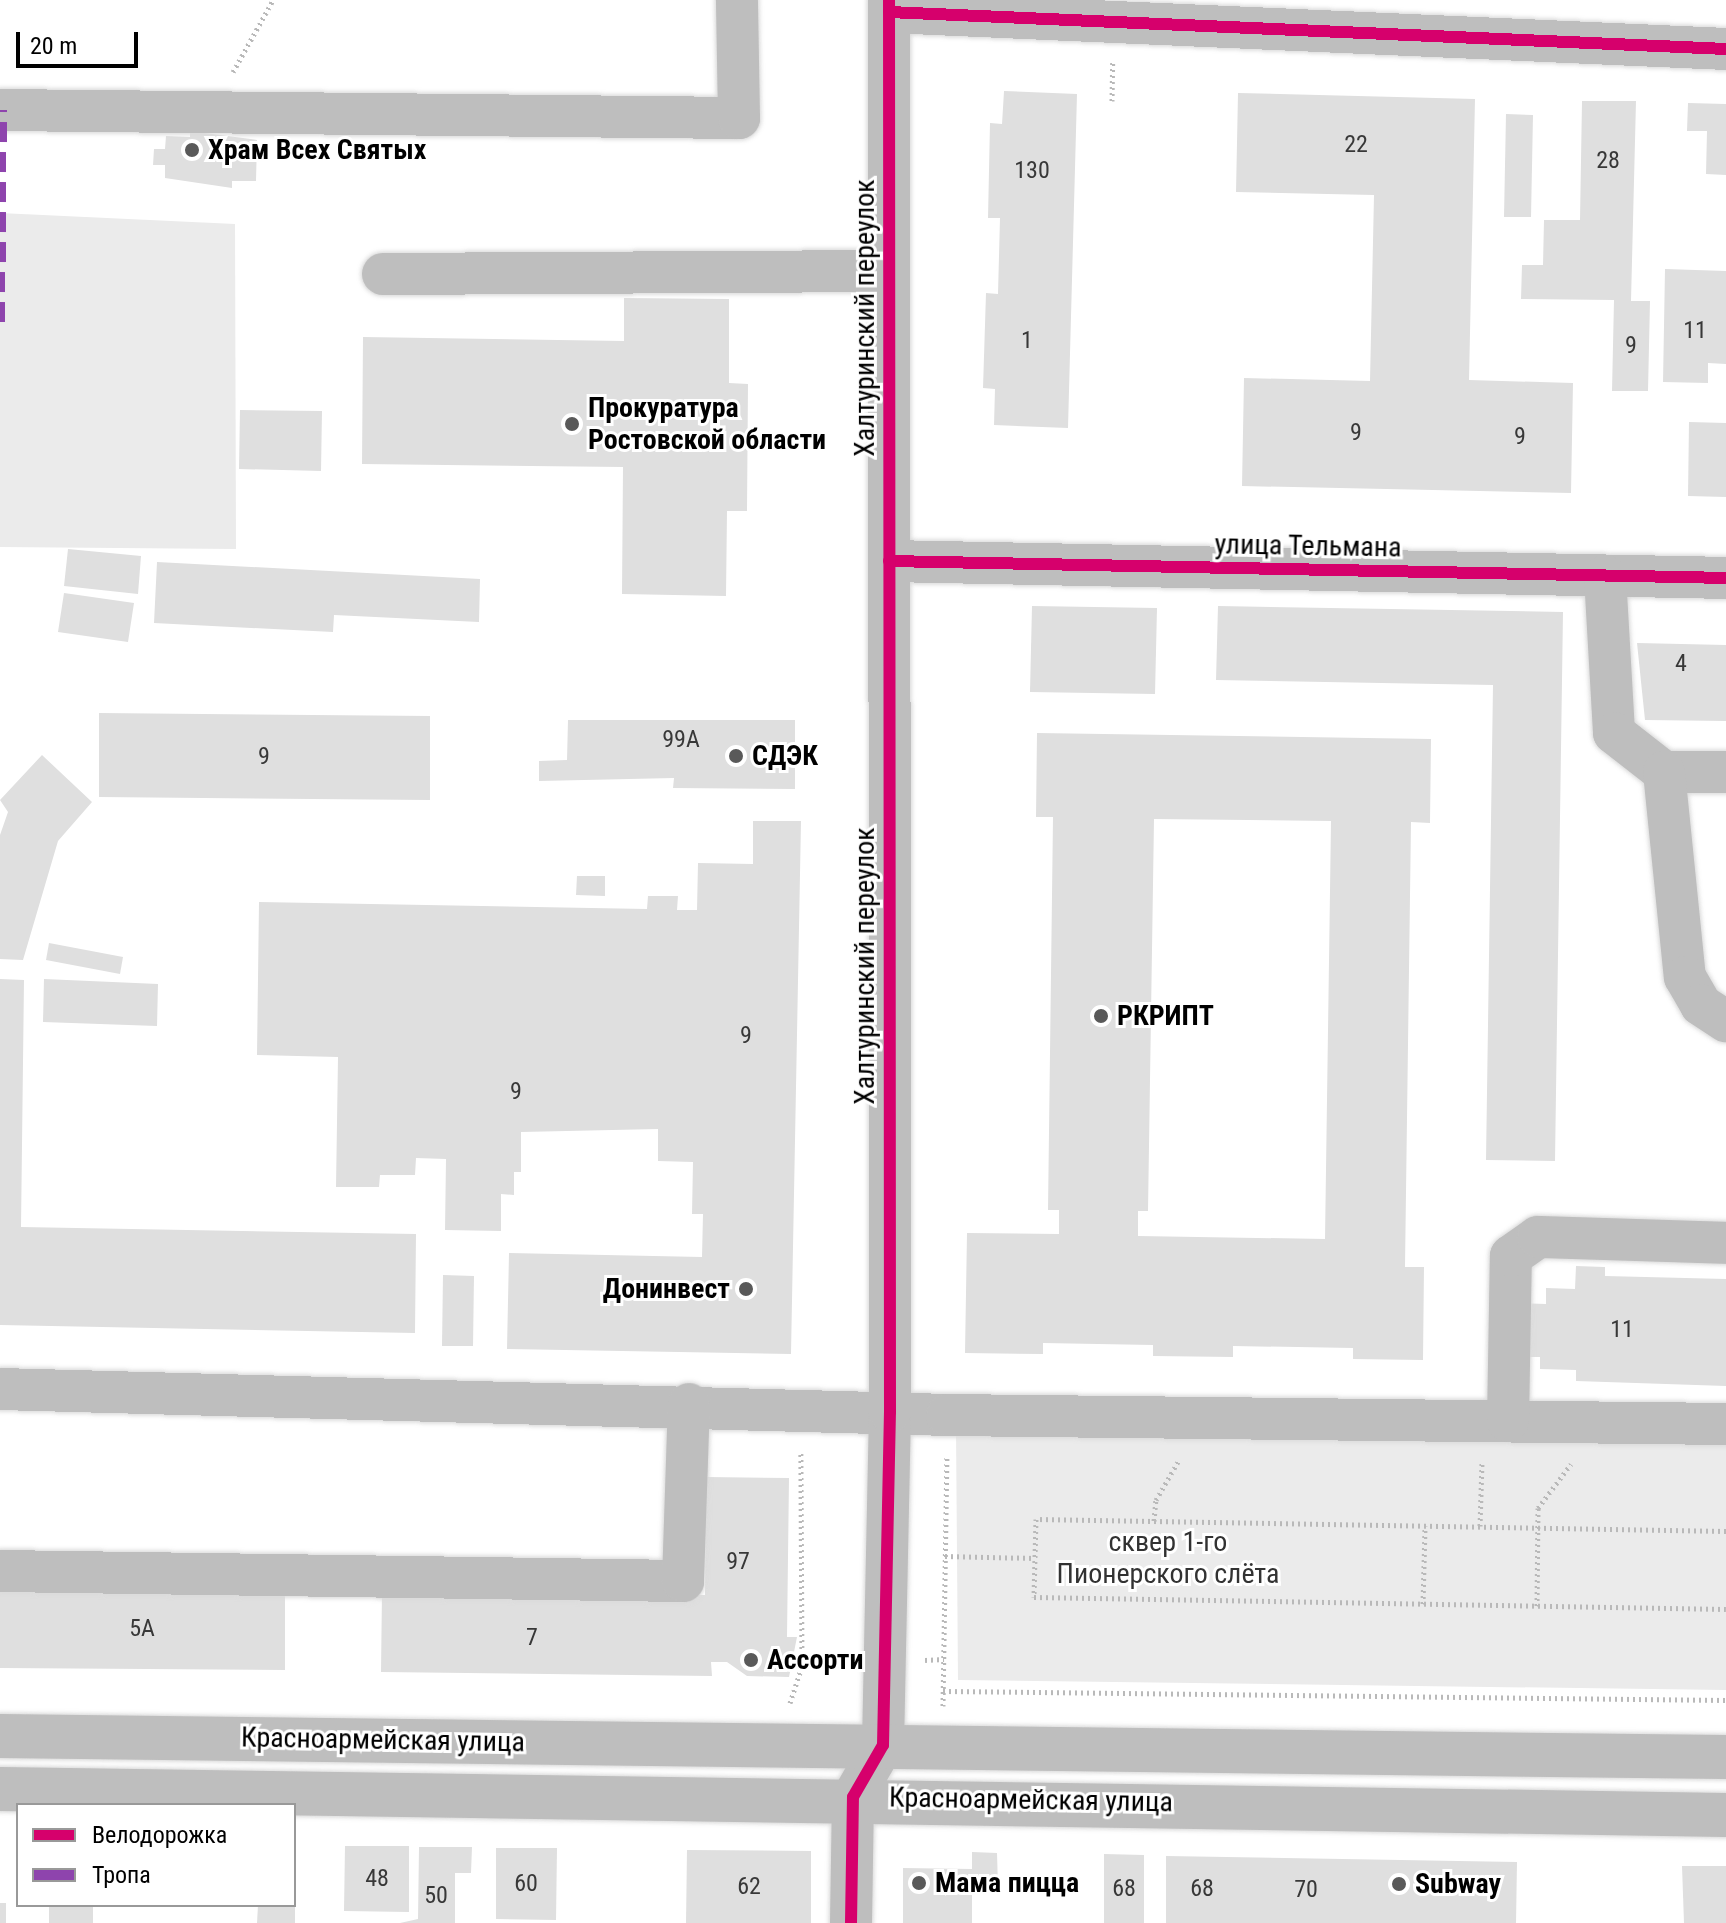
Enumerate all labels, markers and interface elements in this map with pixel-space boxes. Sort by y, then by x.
scale bar [20,16,142,66]
text: 20 m [30,32,77,60]
house number: 22 [1344,131,1368,159]
place label: Храм Всех Святых [208,133,426,167]
marker: Храм Всех Святых [183,141,201,159]
house number: 28 [1596,147,1620,175]
house number: 130 [1014,157,1050,185]
street label: Халтуринский переулок [848,179,882,457]
house number: 11 [1683,317,1707,345]
house number: 1 [1021,327,1033,355]
house number: 9 [1625,332,1637,360]
place label: Прокуратура Ростовской области [588,391,826,457]
marker: Прокуратура Ростовской области [563,415,581,433]
house number: 9 [1350,419,1362,447]
house number: 9 [1514,423,1526,451]
street label: улица Тельмана [1214,528,1402,564]
house number: 4 [1675,650,1687,678]
house number: 99А [662,726,700,754]
place label: СДЭК [752,739,818,773]
house number: 9 [258,743,270,771]
marker: СДЭК [727,747,745,765]
street label: Халтуринский переулок [848,827,882,1105]
place label: РКРИПТ [1117,999,1214,1033]
marker: РКРИПТ [1092,1007,1110,1025]
house number: 9 [740,1022,752,1050]
house number: 9 [510,1078,522,1106]
place label: Донинвест [603,1272,730,1306]
marker: Донинвест [737,1280,755,1298]
house number: 11 [1610,1316,1634,1344]
park label: сквер 1-го Пионерского слёта [1057,1525,1279,1591]
house number: 97 [726,1548,750,1576]
house number: 5А [129,1615,155,1643]
house number: 7 [526,1624,538,1652]
place label: Ассорти [767,1643,863,1677]
marker: Ассорти [742,1651,760,1669]
street label: Красноармейская улица [241,1721,525,1759]
street label: Красноармейская улица [889,1781,1173,1819]
legend [16,1803,296,1907]
text: Велодорожка [92,1821,227,1849]
text: Тропа [92,1861,151,1889]
house number: 48 [365,1865,389,1893]
place label: Мама пицца [935,1866,1079,1900]
place label: Subway [1415,1867,1501,1901]
house number: 60 [514,1870,538,1898]
house number: 62 [737,1873,761,1901]
marker: Мама пицца [910,1874,928,1892]
house number: 68 [1112,1875,1136,1903]
house number: 68 [1190,1875,1214,1903]
marker: Subway [1390,1875,1408,1893]
house number: 70 [1294,1876,1318,1904]
house number: 50 [424,1882,448,1910]

